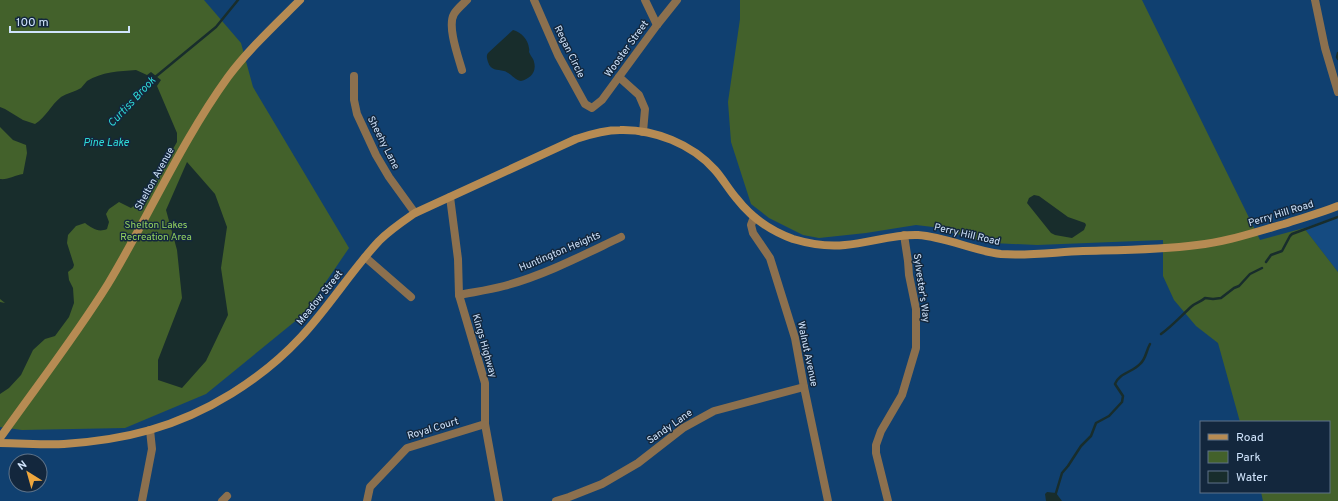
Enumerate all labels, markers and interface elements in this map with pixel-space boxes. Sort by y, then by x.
scale bar [10,8,129,34]
text: 100 m [16,15,49,31]
street label: Wooster Street [602,18,652,80]
street label: Regan Circle [551,24,587,80]
water label: Curtiss Brook [105,73,159,130]
street label: Sheehy Lane [364,114,402,172]
water label: Pine Lake [83,136,129,150]
street label: Shelton Avenue [132,145,178,213]
street label: Perry Hill Road [1247,198,1315,230]
park label: Shelton Lakes Recreation Area [120,219,192,244]
street label: Perry Hill Road [933,221,1001,249]
street label: Huntington Heights [517,229,603,275]
street label: Sylvester's Way [910,253,932,323]
street label: Meadow Street [294,268,346,328]
street label: Kings Highway [469,313,499,379]
street label: Walnut Avenue [794,320,820,388]
street label: Sandy Lane [645,407,695,447]
street label: Royal Court [406,415,460,443]
legend [1200,421,1330,493]
text: Road [1236,430,1264,446]
text: Park [1236,450,1261,466]
north arrow [8,453,48,493]
text: N [15,458,30,474]
text: Water [1236,470,1268,486]

